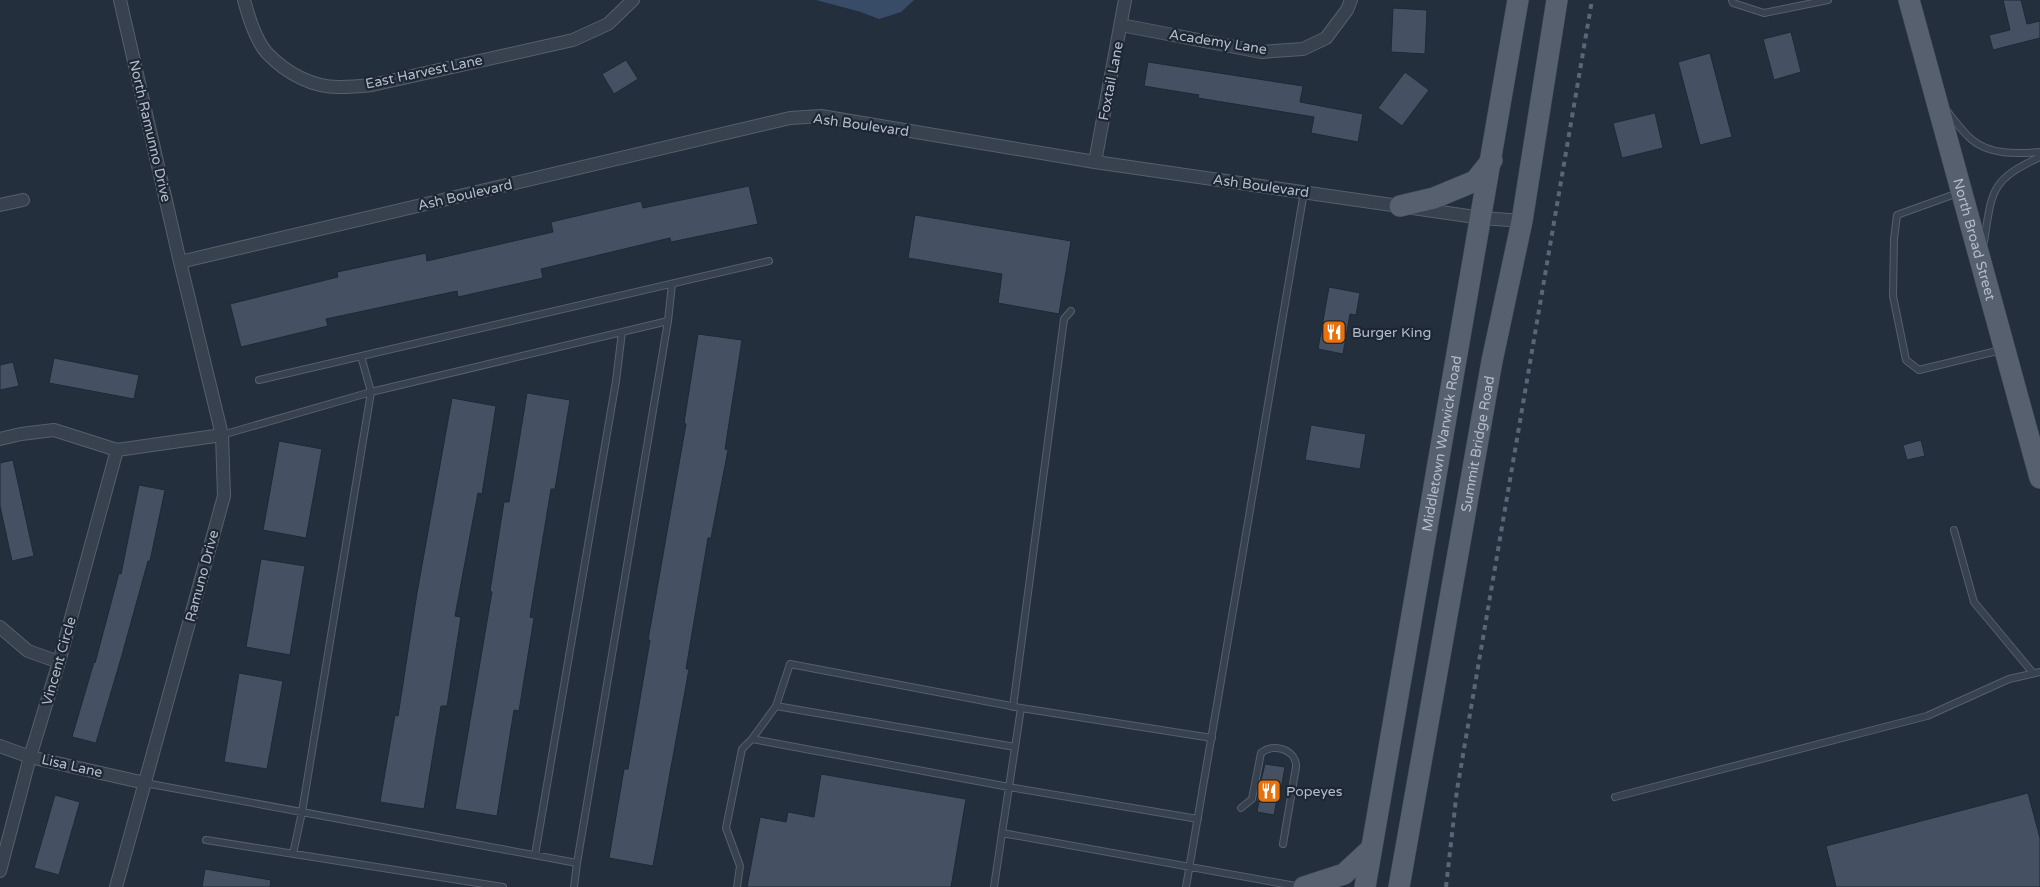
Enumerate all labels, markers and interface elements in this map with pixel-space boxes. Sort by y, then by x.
street label: Academy Lane [1168,26,1268,58]
street label: Foxtail Lane [1095,40,1127,122]
street label: East Harvest Lane [364,51,484,93]
street label: North Ramunno Drive [125,58,175,204]
street label: Ash Boulevard [812,110,910,140]
street label: Ash Boulevard [1212,171,1310,201]
street label: Ash Boulevard [416,176,514,214]
street label: North Broad Street [1950,176,2000,303]
restaurant icon: Burger King [1321,319,1347,345]
place label: Burger King [1352,324,1431,341]
street label: Middletown Warwick Road [1418,354,1465,533]
street label: Summit Bridge Road [1457,374,1498,513]
street label: Ramuno Drive [182,528,222,624]
street label: Vincent Circle [38,615,80,707]
street label: Lisa Lane [40,751,104,781]
restaurant icon: Popeyes [1256,778,1282,804]
place label: Popeyes [1286,783,1343,800]

